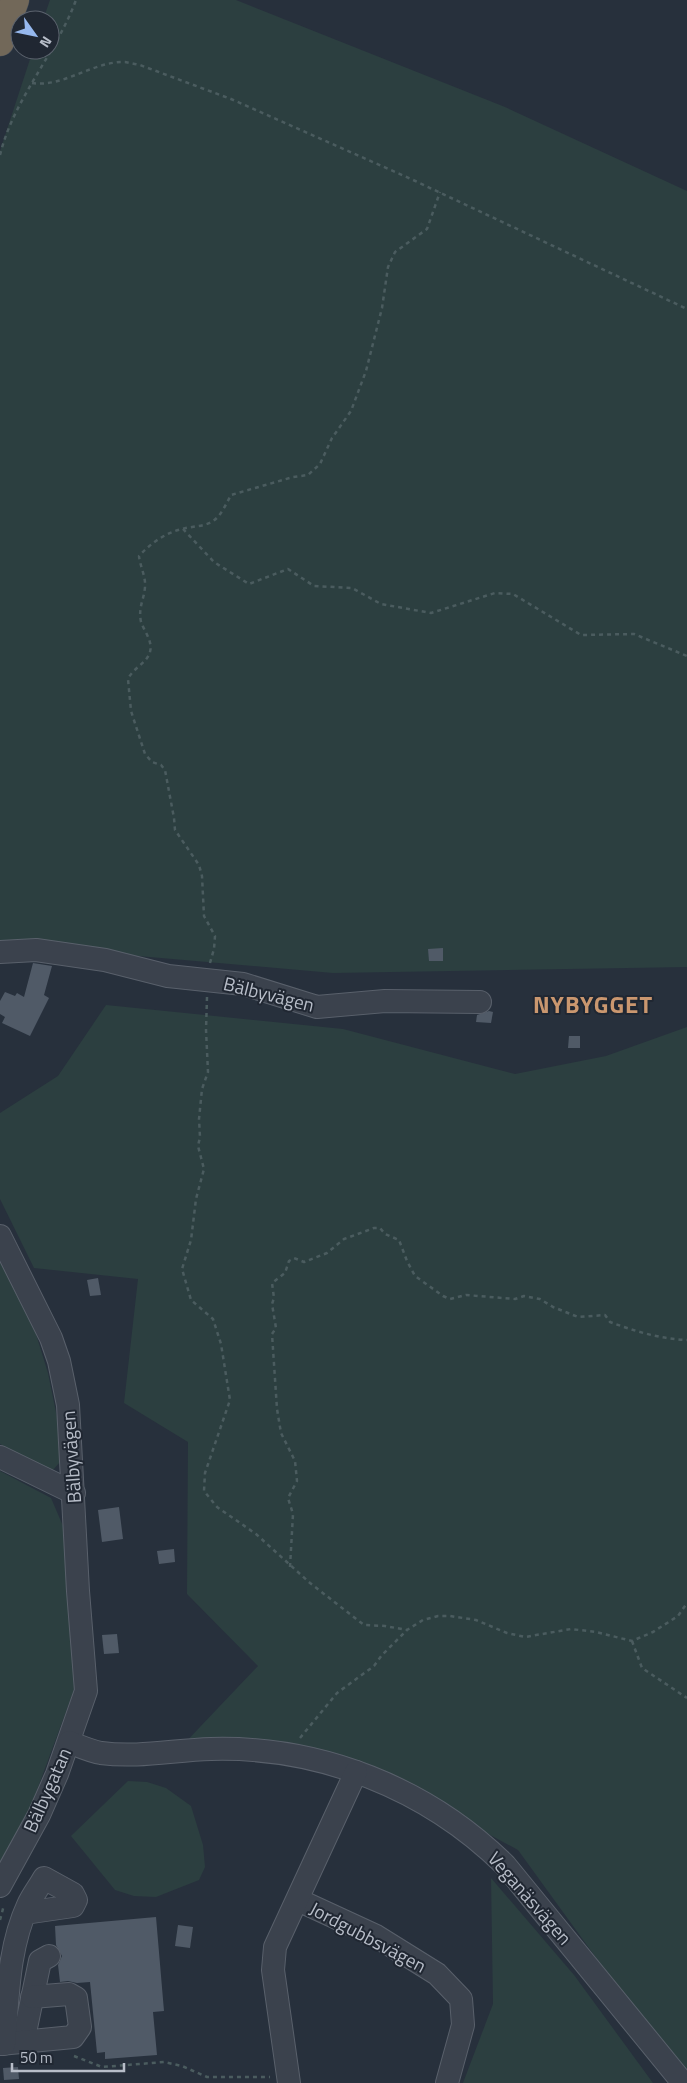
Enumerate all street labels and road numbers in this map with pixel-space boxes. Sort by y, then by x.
street label: Bälbyvägen [221,968,318,1019]
street label: Bälbyvägen [53,1410,88,1504]
street label: Bälbygatan [15,1743,78,1837]
street label: Veganäsvägen [481,1844,579,1951]
street label: Jordgubbsvägen [305,1894,432,1980]

